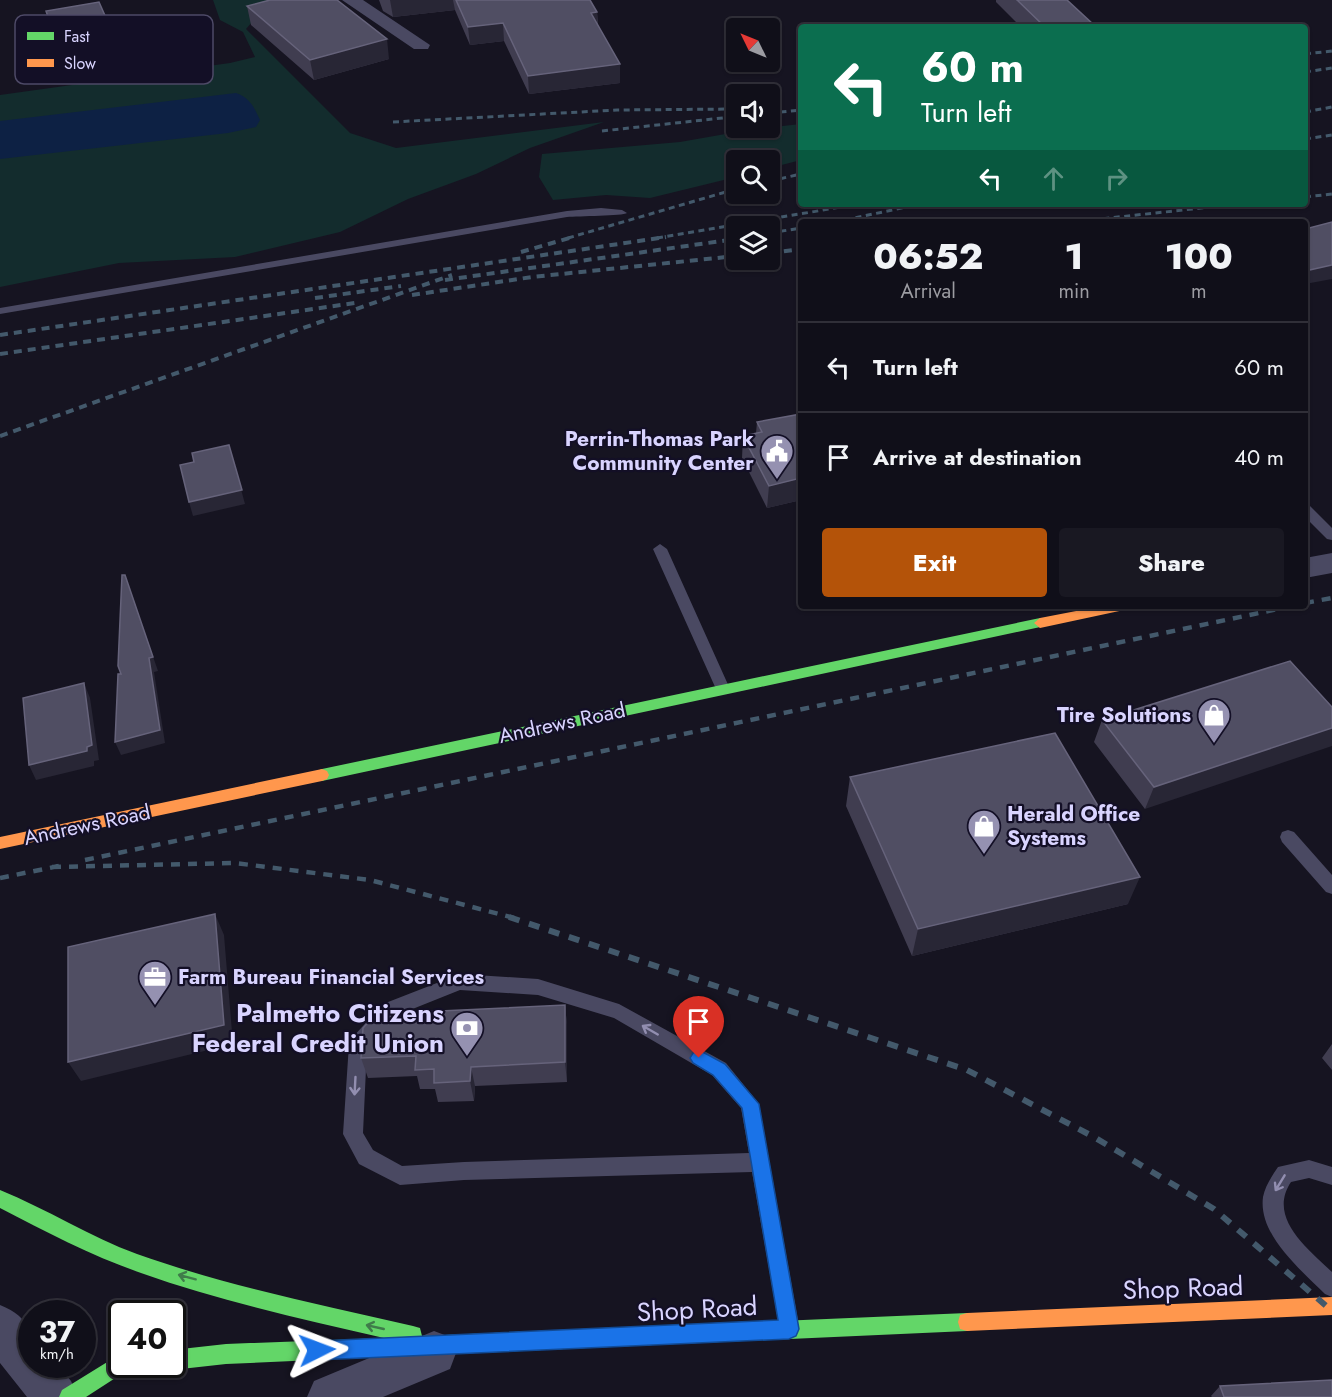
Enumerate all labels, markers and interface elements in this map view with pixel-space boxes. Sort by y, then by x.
legend [15,15,213,84]
north arrow [726,18,780,72]
map controls [726,18,780,270]
text: Fast [64,25,90,48]
text: 60 m [921,37,1024,98]
icon: left [822,48,900,126]
text: Slow [64,52,96,75]
button: sound [726,84,780,138]
text: Turn left [921,93,1011,132]
button: search [726,150,780,204]
icon: left [974,162,1007,195]
icon: ahead [1037,162,1070,195]
icon: right [1100,162,1133,195]
button: layers [726,216,780,270]
text: 06:52 [873,230,983,282]
text: 1 [1065,230,1084,282]
text: 100 [1165,230,1233,282]
text: Arrival [901,277,956,306]
text: min [1058,277,1090,306]
text: m [1191,277,1207,306]
icon: left [822,351,855,384]
text: Turn left [873,351,958,383]
text: 60 m [1234,351,1284,383]
place label: Perrin-Thomas Park Community Center [565,424,754,478]
public building icon: Perrin-Thomas Park Community Center [759,433,795,480]
icon: arrive [822,441,855,474]
text: Arrive at destination [873,441,1082,473]
text: 40 m [1234,441,1284,473]
button: Exit [822,528,1047,597]
button: Share [1059,528,1284,597]
street label: Andrews Road [496,695,628,751]
shop icon: Tire Solutions [1196,697,1232,744]
place label: Tire Solutions [1057,700,1191,730]
street label: Andrews Road [21,797,153,853]
place label: Herald Office Systems [1007,799,1140,853]
shop icon: Herald Office Systems [966,808,1002,855]
office icon: Farm Bureau Financial Services [137,959,173,1006]
place label: Farm Bureau Financial Services [178,962,485,992]
place label: Palmetto Citizens Federal Credit Union [192,994,444,1062]
pin [673,996,724,1058]
icon: arrive [682,1005,715,1038]
bank icon: Palmetto Citizens Federal Credit Union [449,1010,485,1057]
one-way arrow [642,1024,659,1036]
one-way arrow [350,1075,361,1095]
one-way arrow [1274,1174,1286,1191]
street label: Shop Road [1122,1267,1244,1309]
one-way arrow [178,1271,197,1283]
street label: Shop Road [636,1287,758,1331]
speed limit sign: 40 [108,1300,186,1378]
text: 37 [39,1310,75,1353]
position arrow [285,1318,349,1382]
one-way arrow [366,1320,385,1332]
text: km/h [40,1343,74,1365]

